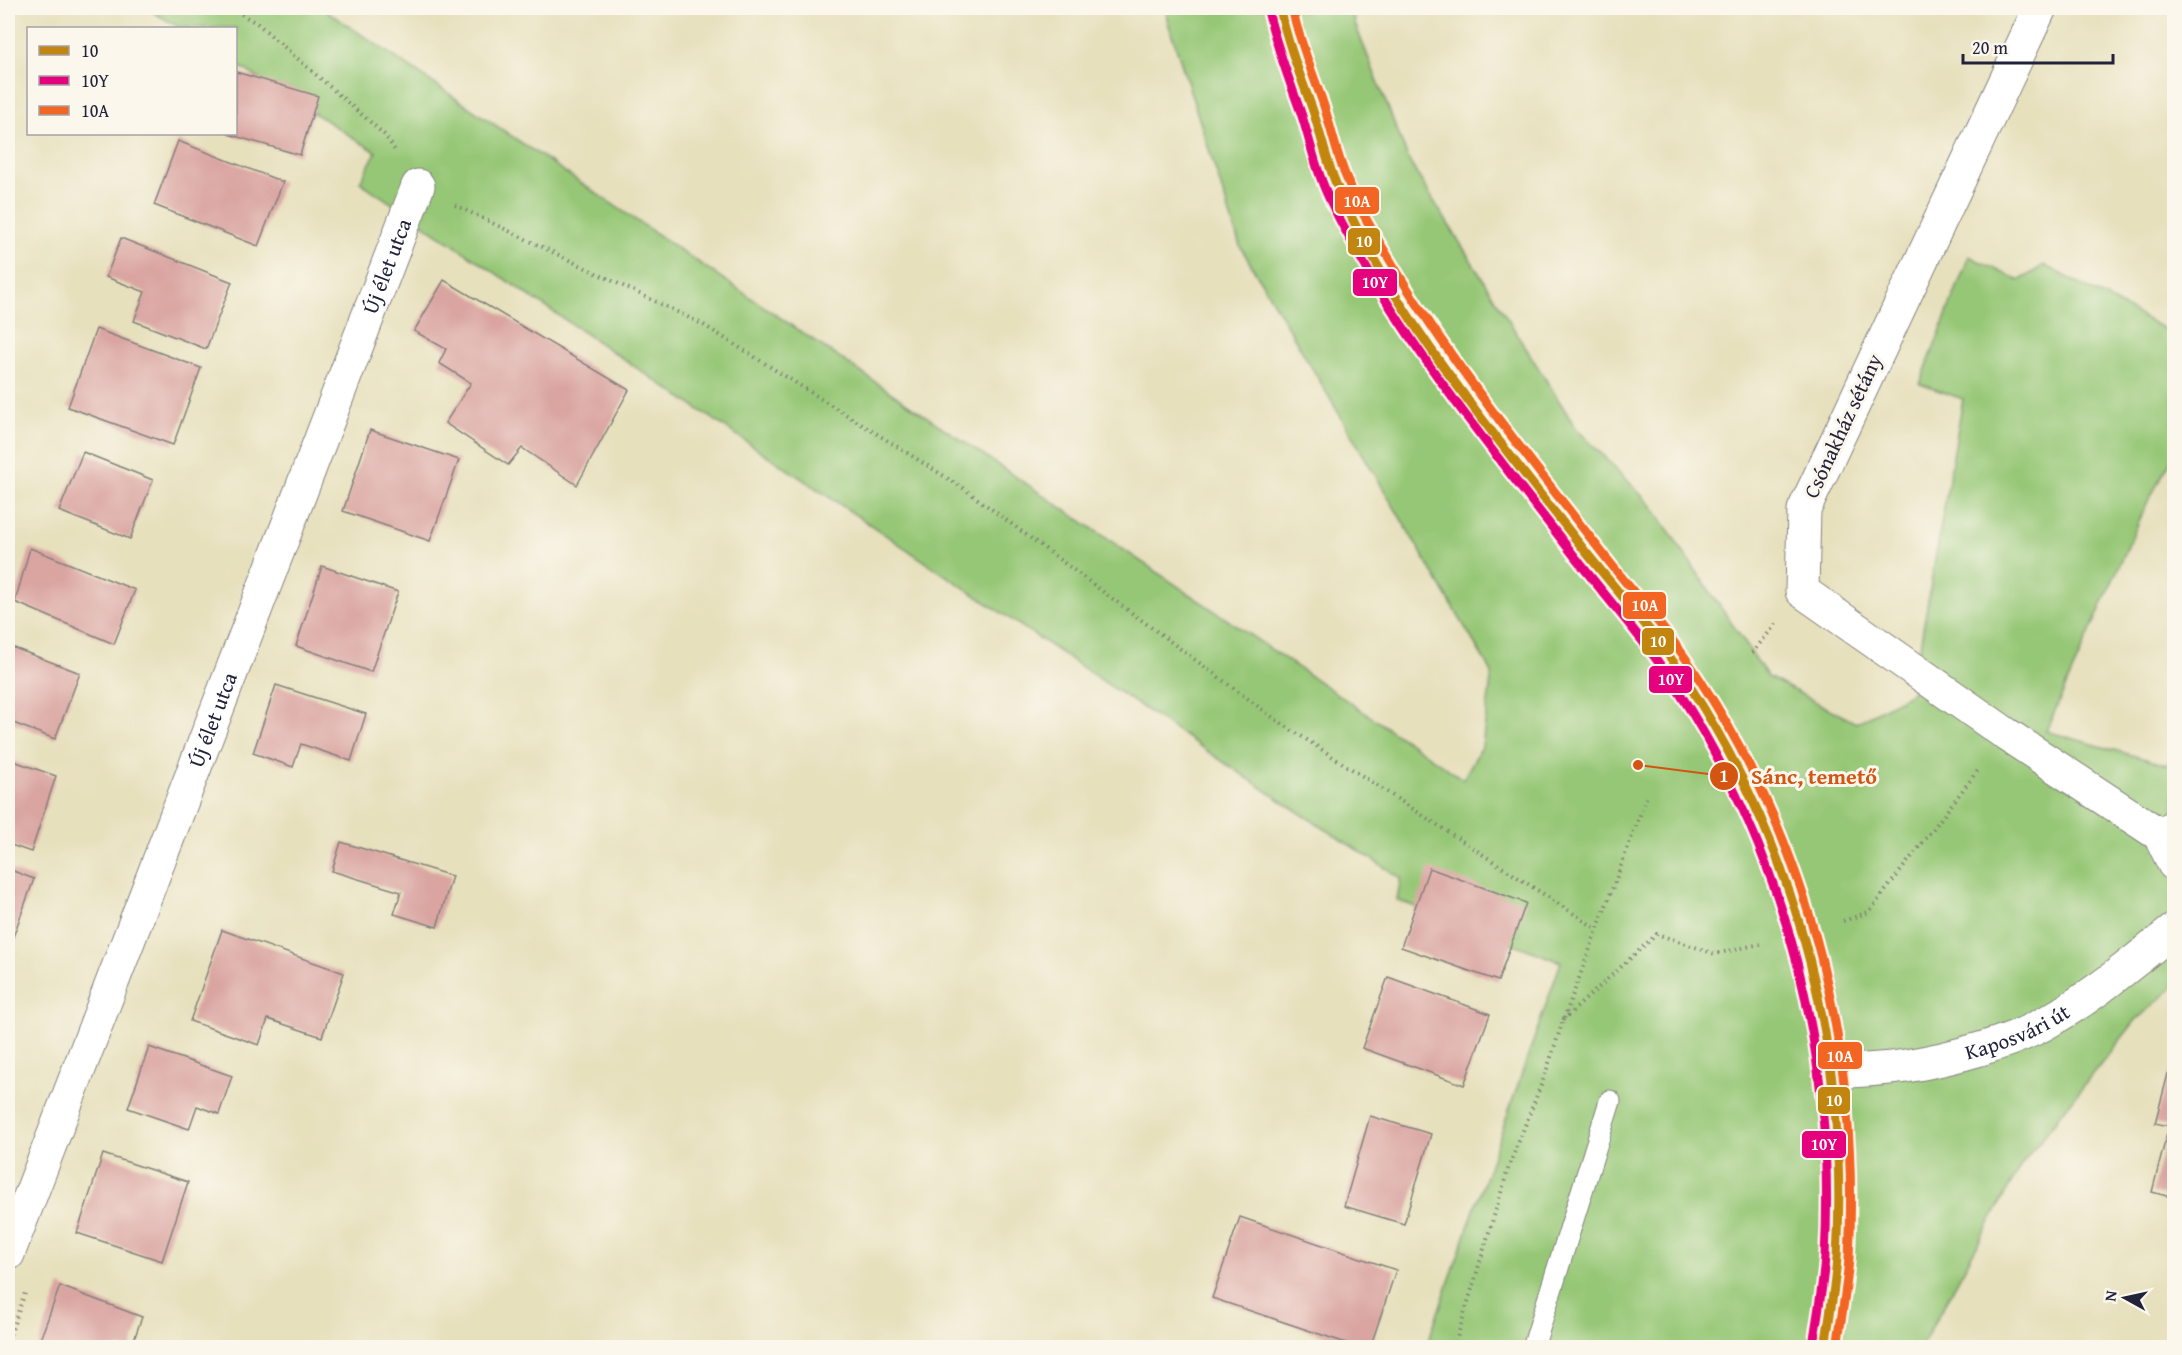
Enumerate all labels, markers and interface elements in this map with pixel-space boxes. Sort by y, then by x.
legend [27,27,237,135]
scale bar [1963,27,2113,65]
text: 20 m [1972,34,2008,61]
text: 10 [81,37,99,64]
text: 10Y [81,67,109,94]
text: 10A [81,97,109,124]
line badge: 10A [1334,186,1380,215]
text: 10A [1344,189,1371,213]
street label: Új élet utca [354,214,419,318]
line badge: 10 [1347,227,1381,256]
text: 10 [1356,229,1372,253]
line badge: 10Y [1352,268,1398,297]
text: 10Y [1362,270,1388,294]
street label: Csónakház sétány [1795,348,1890,503]
line badge: 10A [1622,591,1667,620]
text: 10A [1632,593,1659,617]
line badge: 10 [1641,627,1675,656]
text: 10 [1650,629,1666,653]
line badge: 10Y [1648,665,1693,694]
text: 10Y [1658,667,1684,691]
street label: Új élet utca [180,668,245,772]
callout: Sánc, temető [1709,756,1889,796]
text: Sánc, temető [1751,760,1877,792]
text: 1 [1719,762,1729,789]
street label: Kaposvári út [1961,996,2076,1068]
line badge: 10A [1817,1041,1863,1070]
text: 10A [1827,1044,1854,1068]
line badge: 10 [1817,1086,1851,1115]
text: 10 [1826,1088,1842,1112]
line badge: 10Y [1801,1130,1847,1159]
text: 10Y [1811,1132,1837,1156]
north arrow [2095,1268,2155,1328]
text: N [2098,1289,2123,1303]

